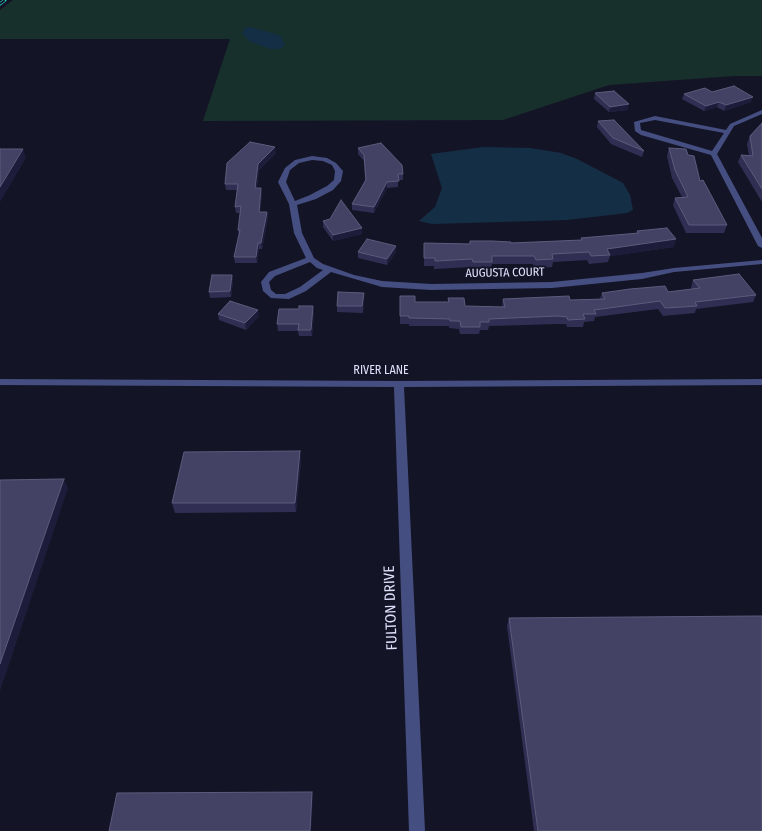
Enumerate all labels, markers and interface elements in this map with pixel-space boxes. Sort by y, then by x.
street label: AUGUSTA COURT [465,265,545,281]
street label: RIVER LANE [353,364,409,378]
street label: FULTON DRIVE [381,565,401,651]

